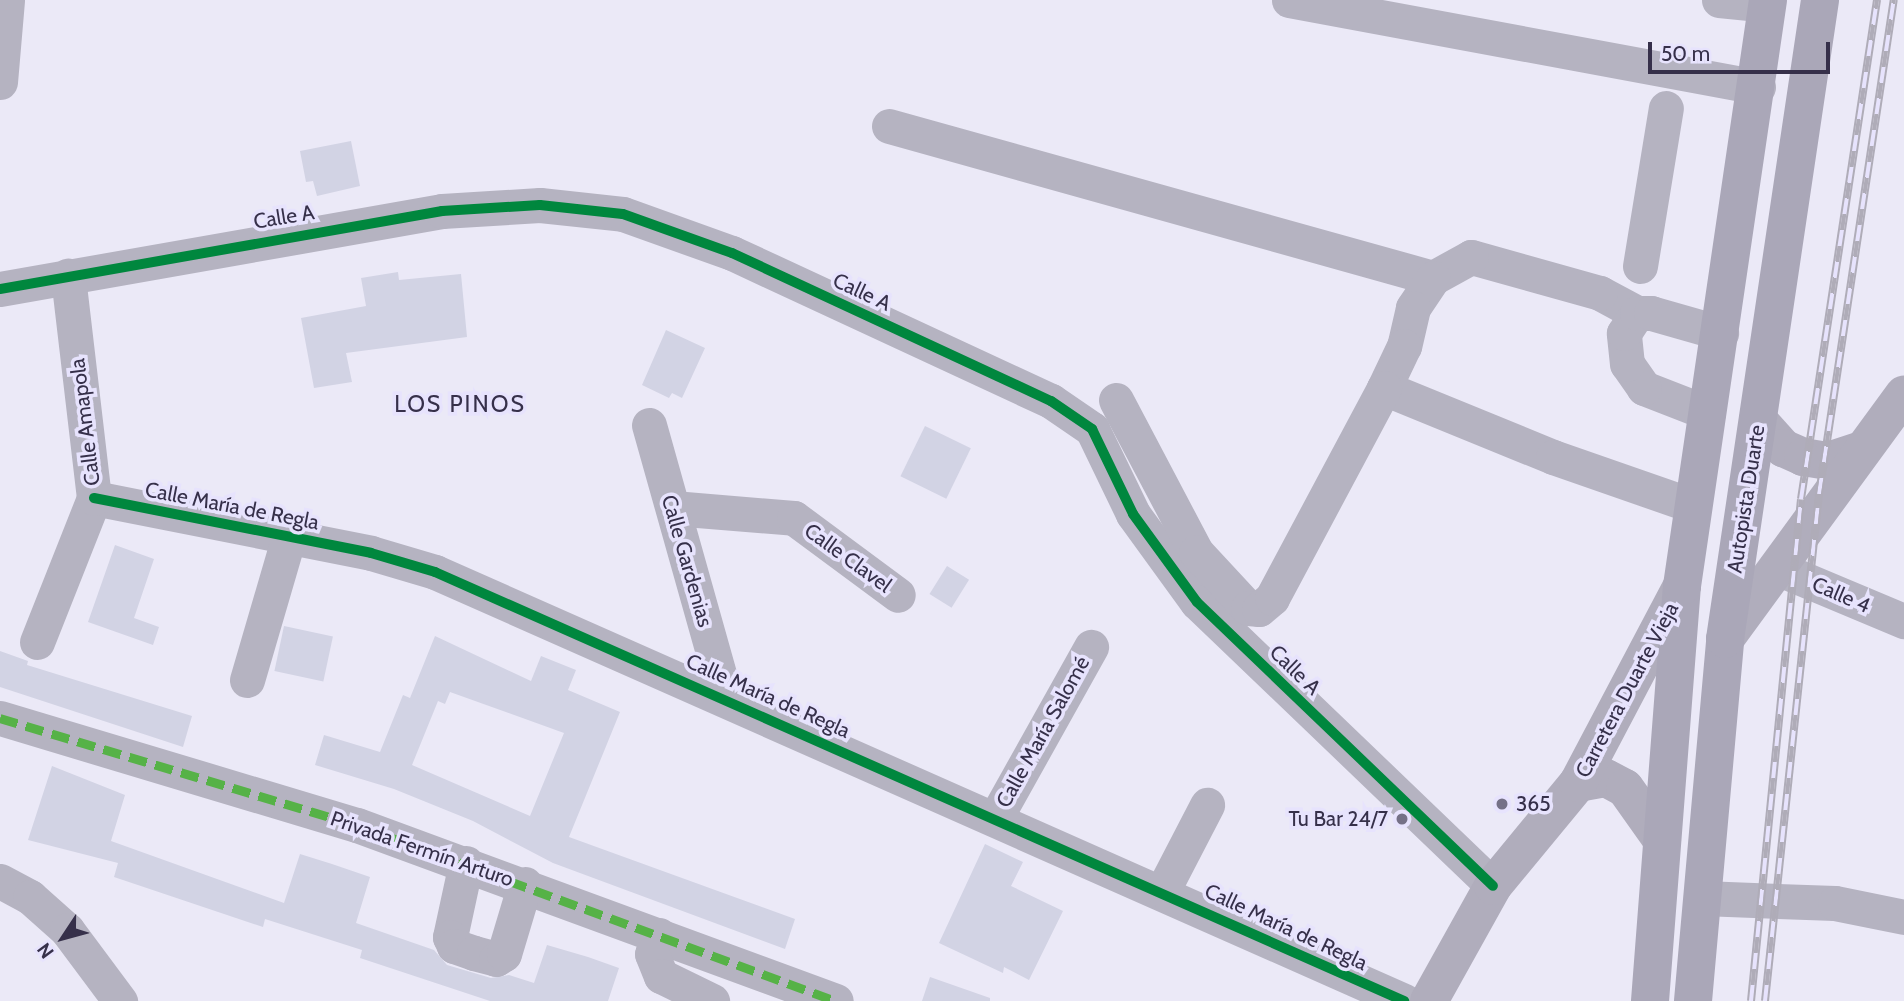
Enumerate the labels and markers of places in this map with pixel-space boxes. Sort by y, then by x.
place label: 365 [1516,791,1551,817]
marker: 365 [1494,796,1510,812]
place label: Tu Bar 24/7 [1288,806,1388,832]
marker: Tu Bar 24/7 [1394,811,1410,827]

